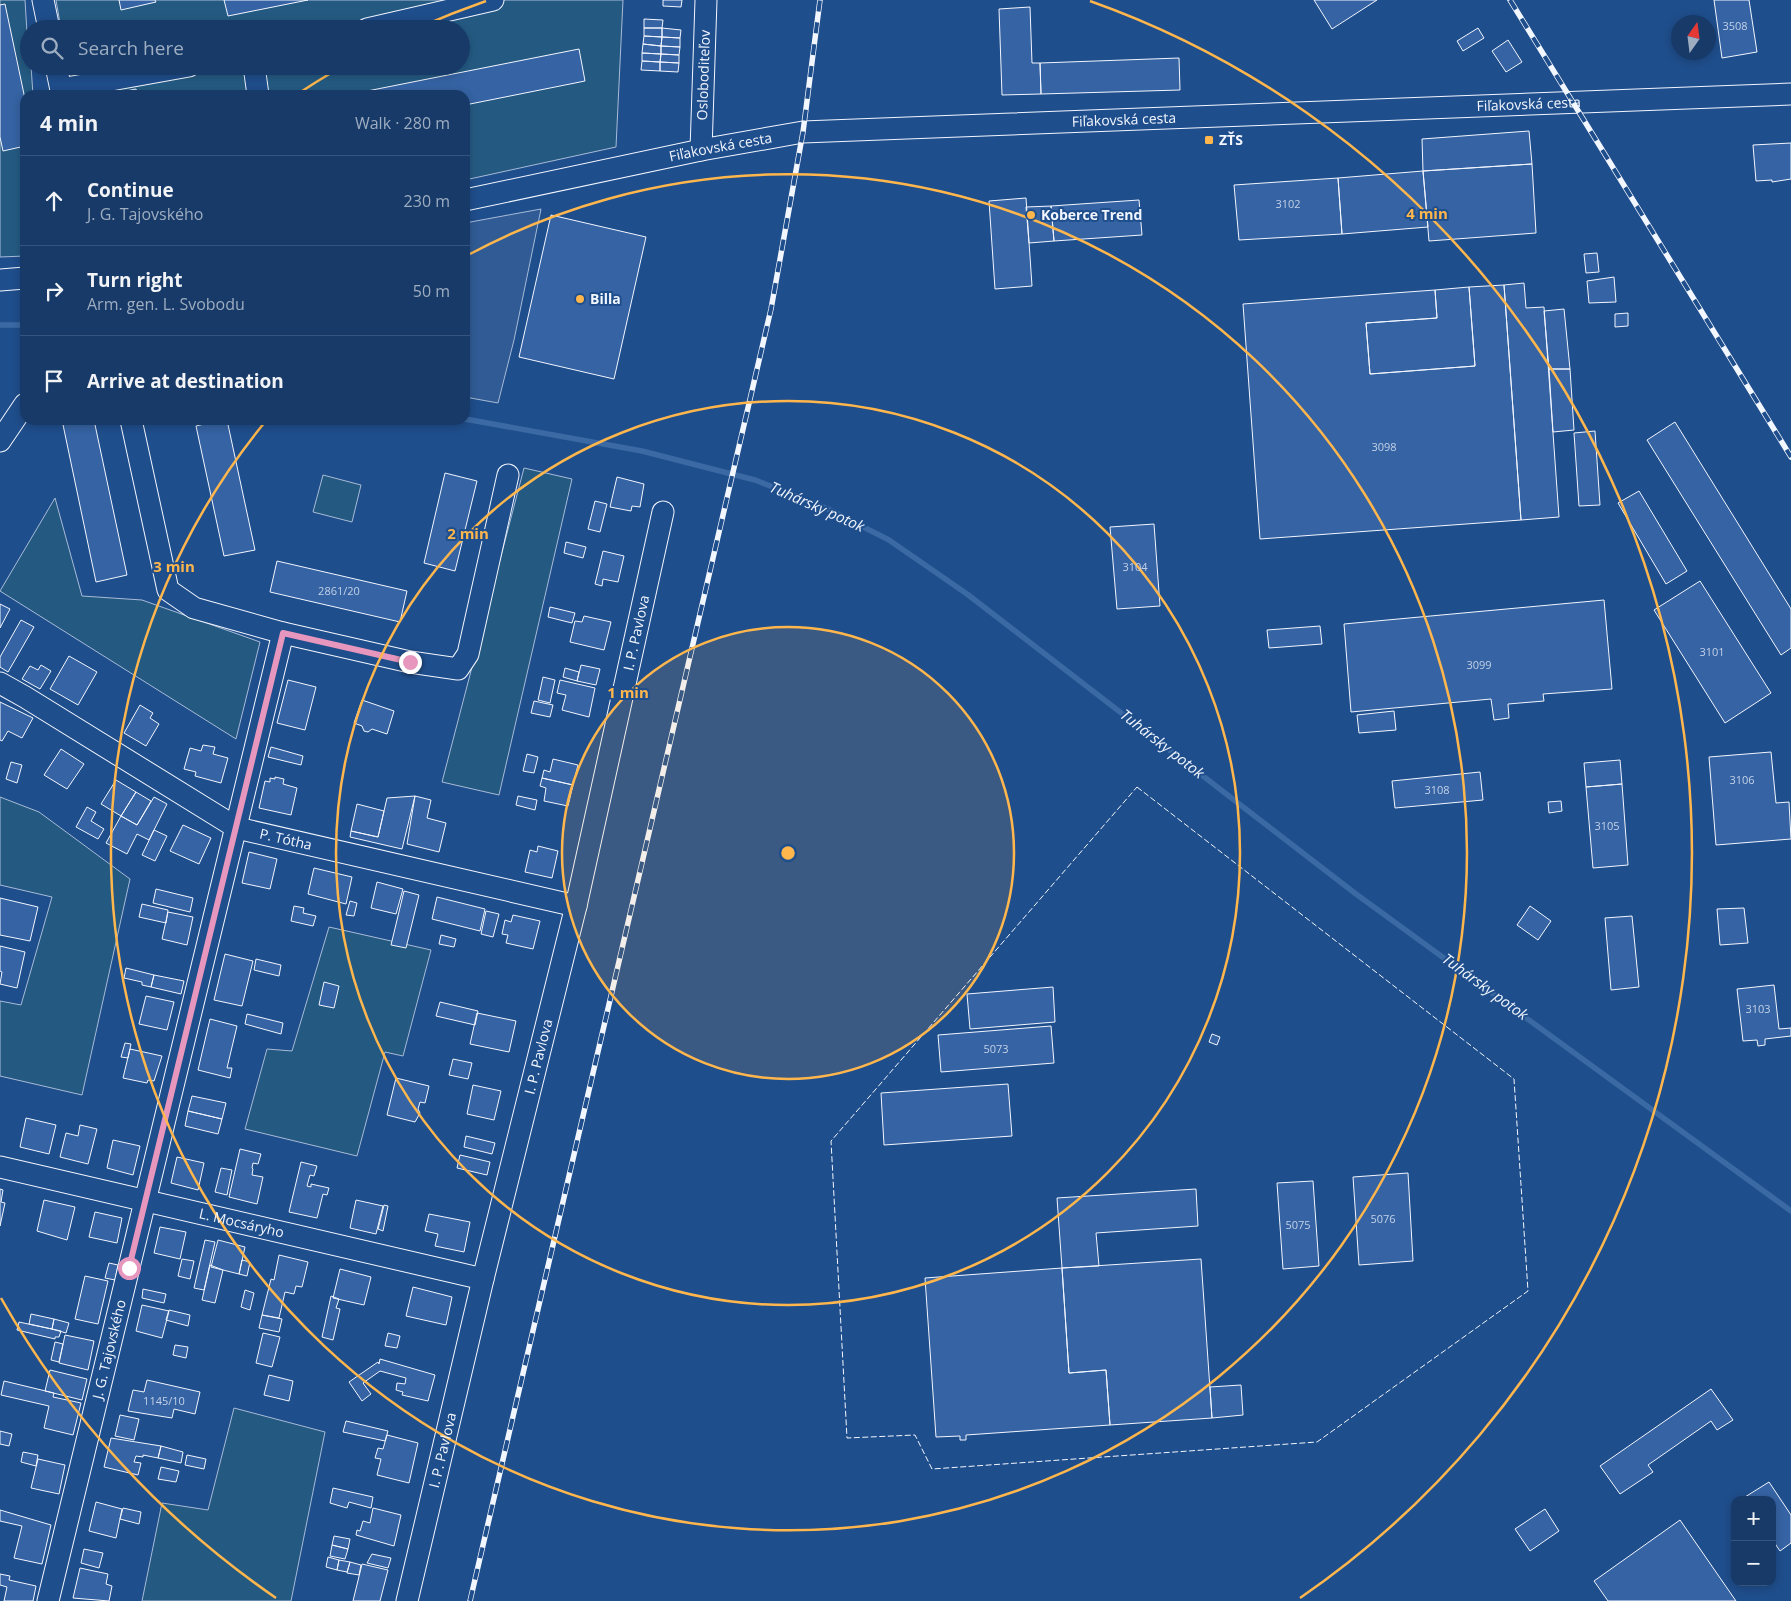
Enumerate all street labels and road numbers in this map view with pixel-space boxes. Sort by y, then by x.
street label: Osloboditeľov [692,29,714,121]
street label: Fiľakovská cesta [1476,92,1581,115]
street label: Fiľakovská cesta [1071,108,1176,131]
street label: Fiľakovská cesta [667,128,773,166]
street label: I. P. Pavlova [618,593,653,672]
street label: P. Tótha [258,824,314,854]
street label: I. P. Pavlova [519,1017,556,1096]
street label: L. Mocsáryho [197,1203,286,1242]
street label: J. G. Tajovského [87,1297,130,1403]
street label: I. P. Pavlova [424,1410,460,1490]

